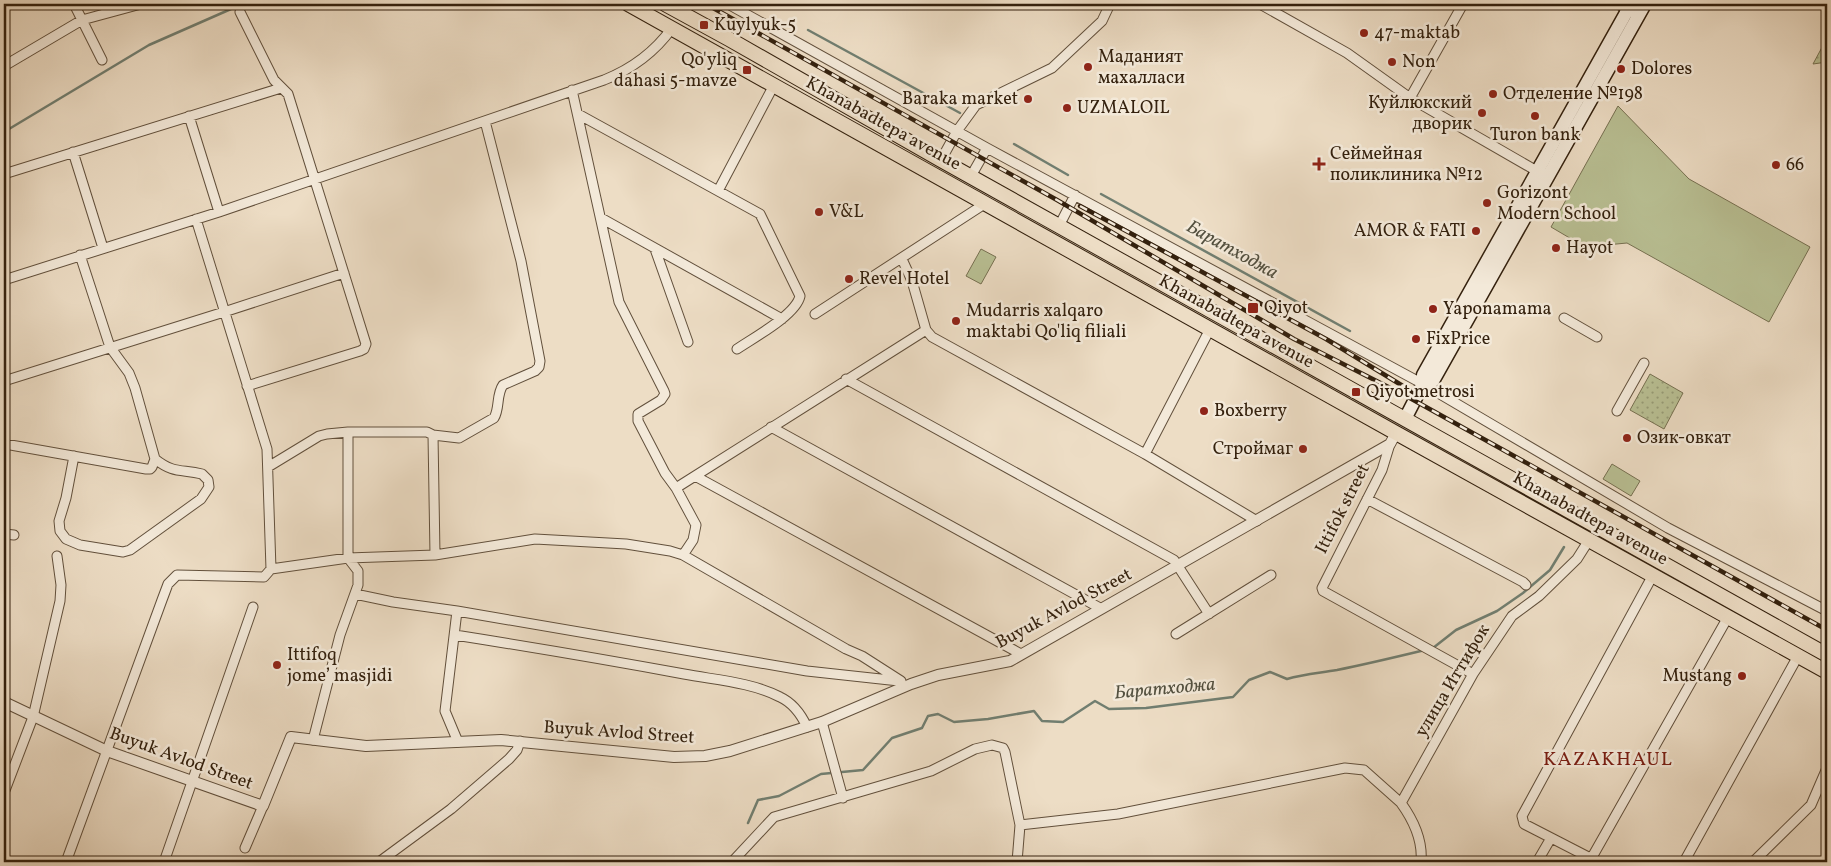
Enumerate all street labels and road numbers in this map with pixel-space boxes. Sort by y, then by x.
street label: Khanabadtepa avenue [801,71,965,177]
street label: Khanabadtepa avenue [1154,269,1318,375]
street label: Ittifok street [1310,460,1376,558]
street label: Khanabadtepa avenue [1508,466,1672,572]
street label: Buyuk Avlod Street [991,562,1137,656]
street label: улица Иттифок [1409,620,1497,742]
street label: Buyuk Avlod Street [543,715,695,751]
street label: Buyuk Avlod Street [106,721,256,797]

